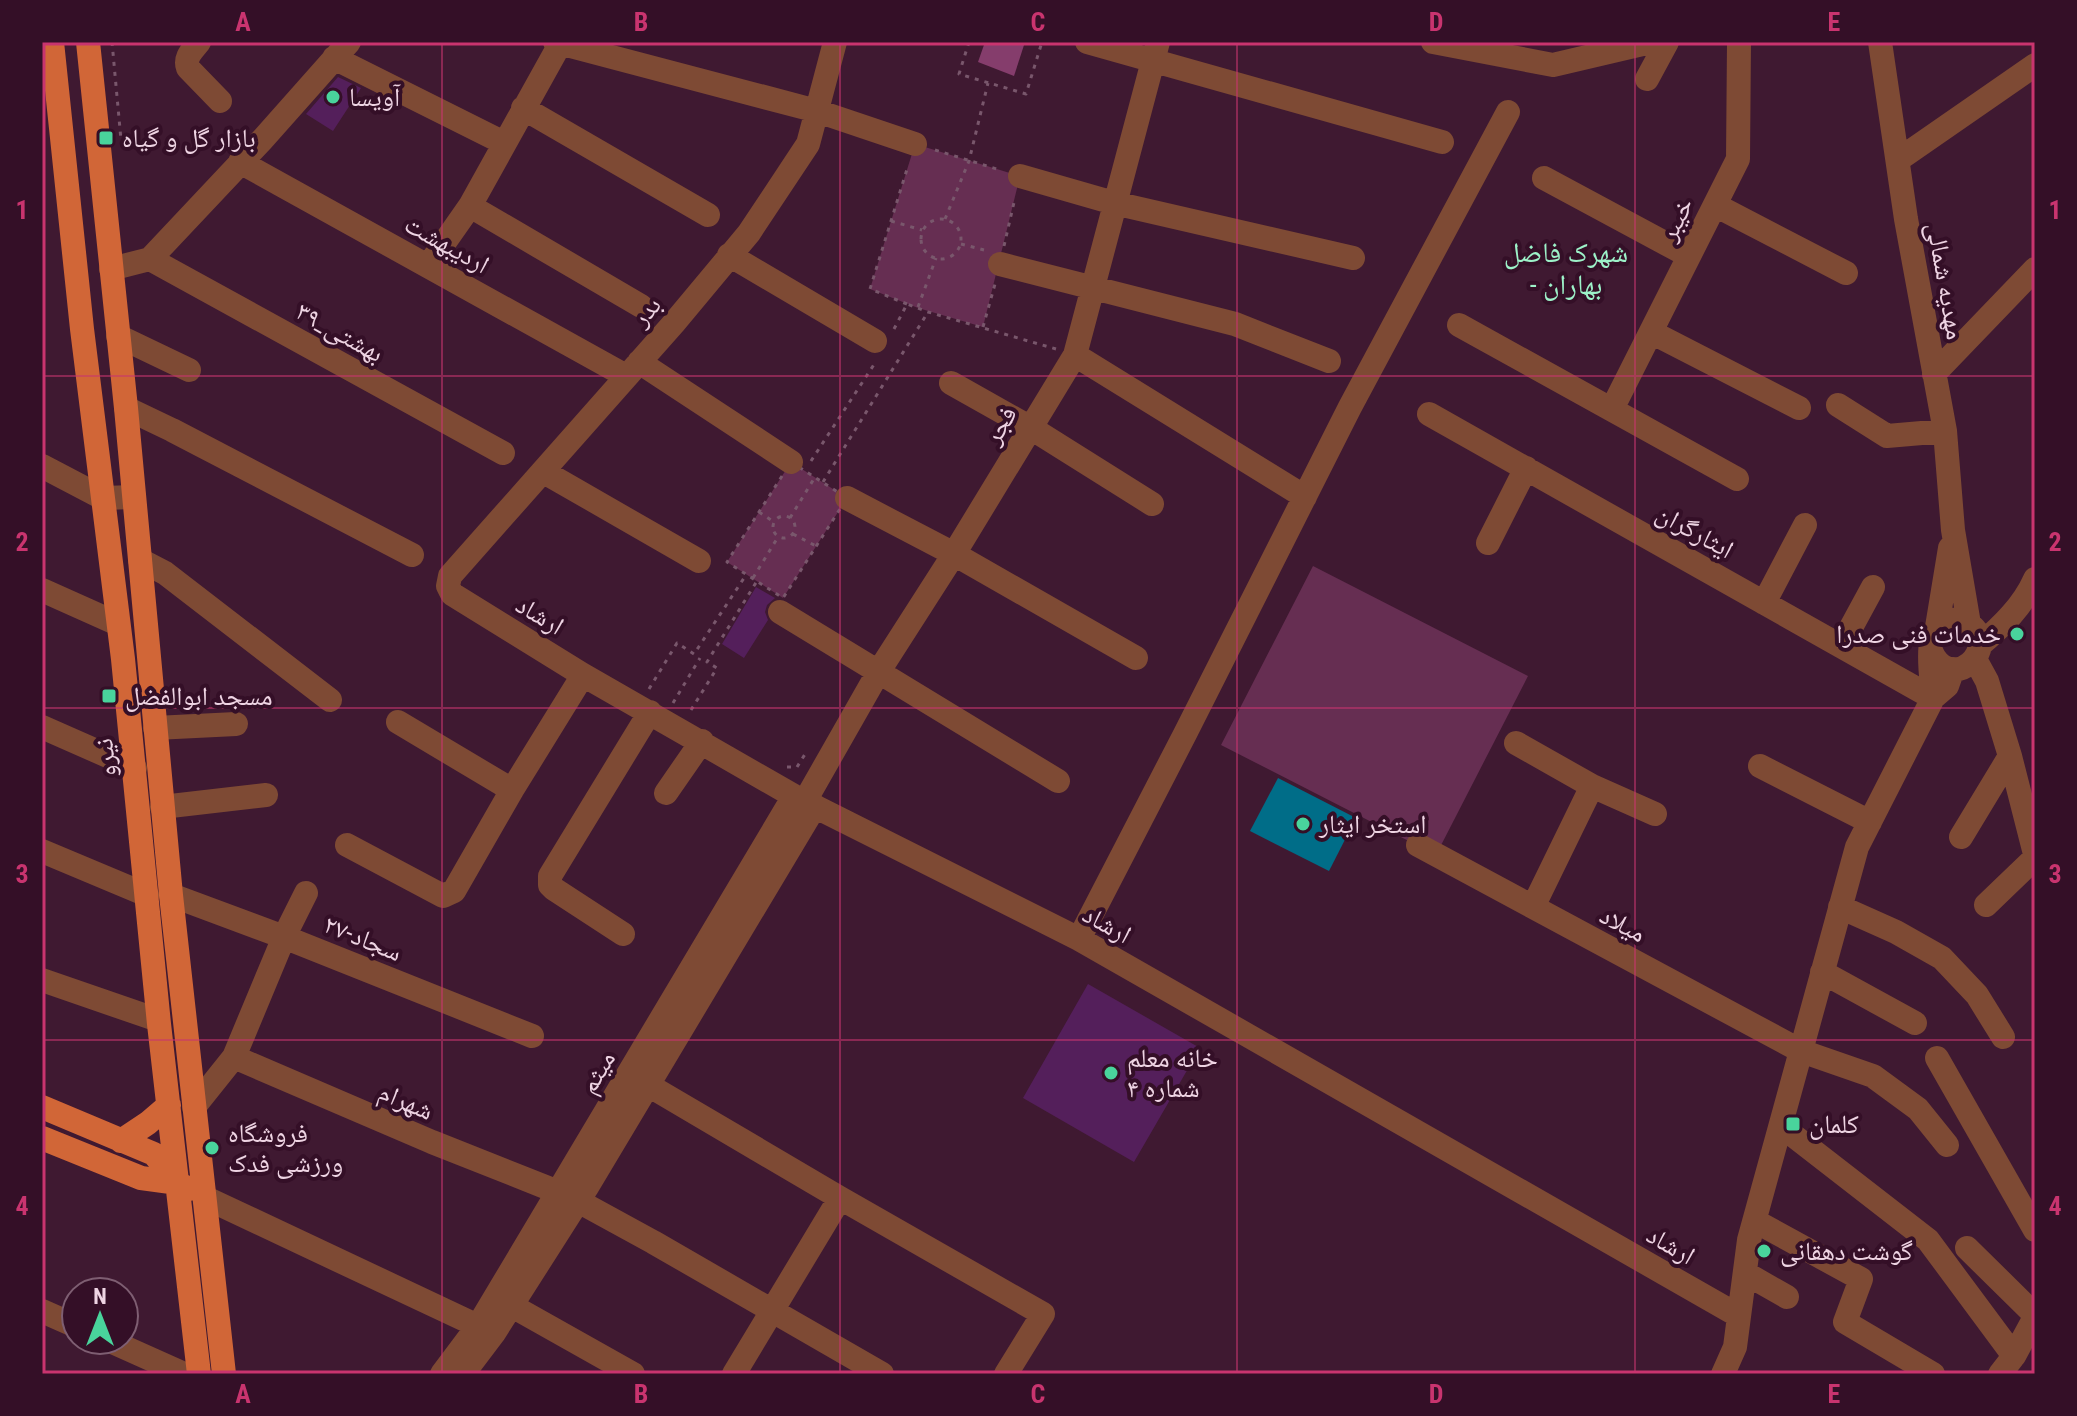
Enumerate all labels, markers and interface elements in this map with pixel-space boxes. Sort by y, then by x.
text: A [235,7,251,37]
text: B [634,7,648,37]
text: C [1031,7,1046,37]
text: D [1429,7,1443,37]
text: E [1828,7,1841,37]
place label: آویسا [349,82,401,112]
marker: آویسا [324,88,342,106]
place label: بازار گل و گیاه [122,123,256,154]
marker: بازار گل و گیاه [97,129,115,147]
street label: خیبر [1652,193,1699,246]
text: 1 [15,195,29,225]
text: 1 [2048,195,2062,225]
street label: اردیبهشت [400,209,494,279]
street label: مهدیه شمالی [1920,220,1971,342]
district label: شهرک فاضل - بهاران [1504,236,1628,301]
street label: بدر [624,290,667,333]
street label: ۳۹_بهشتی [291,296,389,369]
street label: فجر [976,401,1023,450]
street label: ایثارگران [1651,498,1739,565]
text: 2 [15,527,29,557]
text: 2 [2048,527,2062,557]
street label: ارشاد [511,589,569,641]
place label: خدمات فنی صدرا [1836,619,2001,650]
marker: خدمات فنی صدرا [2008,625,2026,643]
place label: مسجد ابوالفضل [125,681,273,712]
marker: مسجد ابوالفضل [100,687,118,705]
street label: نیرو [88,737,122,779]
place label: استخر ایثار [1318,809,1427,839]
marker: استخر ایثار [1294,815,1312,833]
text: 3 [15,859,29,889]
text: 3 [2048,859,2062,889]
street label: ارشاد [1078,899,1136,949]
street label: میلاد [1595,900,1651,948]
street label: ۲۷-سجاد [320,909,406,967]
place label: خانه معلم شماره ۴ [1127,1043,1218,1103]
street label: میثم [573,1045,623,1100]
marker: خانه معلم شماره ۴ [1102,1064,1120,1082]
street label: شهرام [373,1076,438,1129]
place label: کلمان [1809,1109,1859,1140]
marker: کلمان [1784,1115,1802,1133]
place label: فروشگاه ورزشی فدک [228,1118,343,1179]
marker: فروشگاه ورزشی فدک [203,1139,221,1157]
text: 4 [15,1191,29,1221]
text: 4 [2048,1191,2062,1221]
street label: ارشاد [1642,1219,1700,1271]
place label: گوشت دهقانی [1780,1236,1913,1267]
marker: گوشت دهقانی [1755,1242,1773,1260]
north arrow [60,1276,140,1356]
text: N [93,1284,107,1309]
text: A [235,1379,251,1409]
text: B [634,1379,648,1409]
text: C [1031,1379,1046,1409]
text: D [1429,1379,1443,1409]
text: E [1828,1379,1841,1409]

